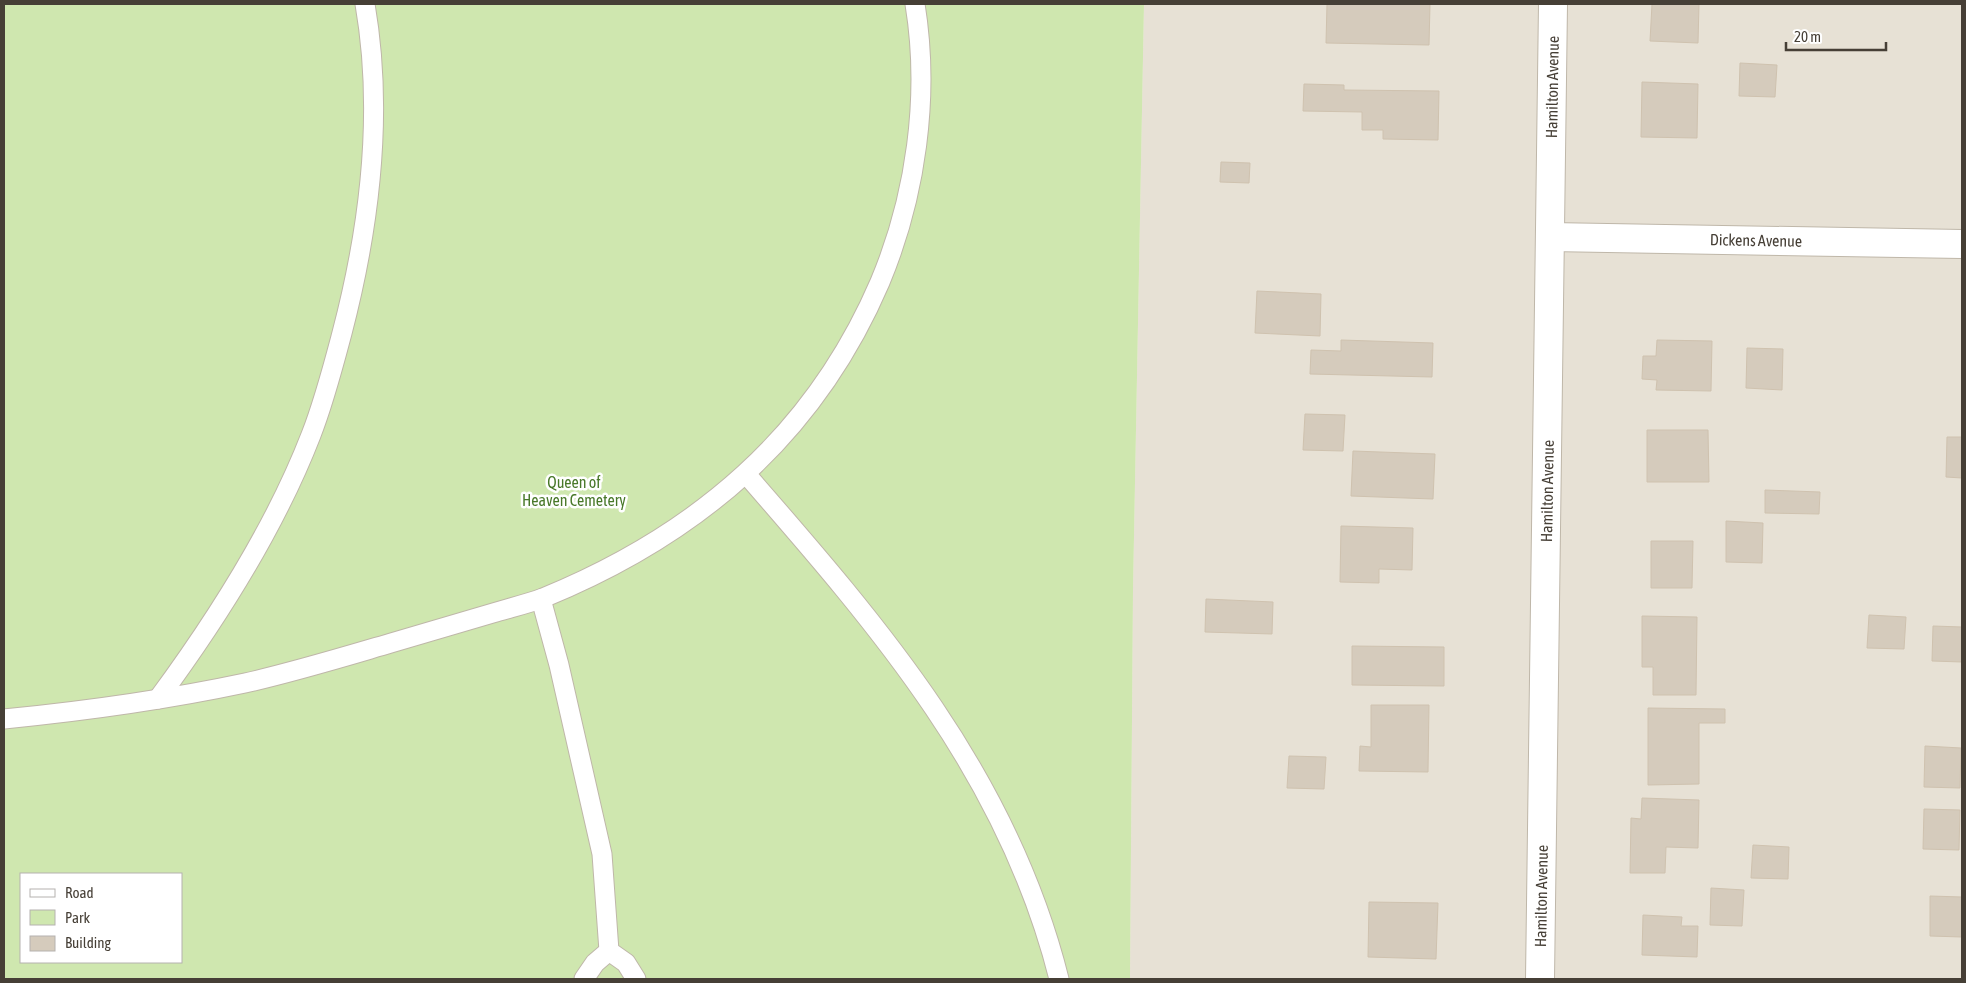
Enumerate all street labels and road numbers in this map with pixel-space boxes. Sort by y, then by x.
street label: Hamilton Avenue [1542,36,1562,138]
street label: Dickens Avenue [1710,230,1802,250]
street label: Hamilton Avenue [1537,440,1557,542]
street label: Hamilton Avenue [1531,845,1551,947]

